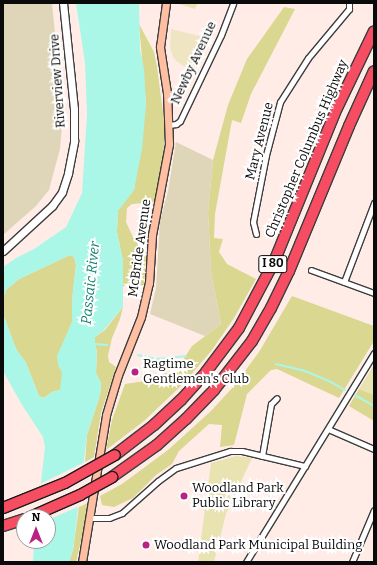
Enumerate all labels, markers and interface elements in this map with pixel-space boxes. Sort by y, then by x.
street label: Newby Avenue [168,19,220,107]
street label: Riverview Drive [47,34,69,128]
street label: Christopher Columbus Highway [262,58,352,240]
street label: Mary Avenue [243,101,277,181]
street label: McBride Avenue [125,198,155,298]
water label: Passaic River [78,241,104,325]
road number: I 80 [258,254,288,274]
place label: Ragtime Gentlemen's Club [143,357,249,388]
marker: Ragtime Gentlemen's Club [130,367,140,377]
place label: Woodland Park Public Library [192,481,284,512]
marker: Woodland Park Public Library [179,491,189,501]
north arrow [16,509,56,549]
text: N [32,511,40,524]
place label: Woodland Park Municipal Building [154,537,362,553]
marker: Woodland Park Municipal Building [141,540,151,550]

